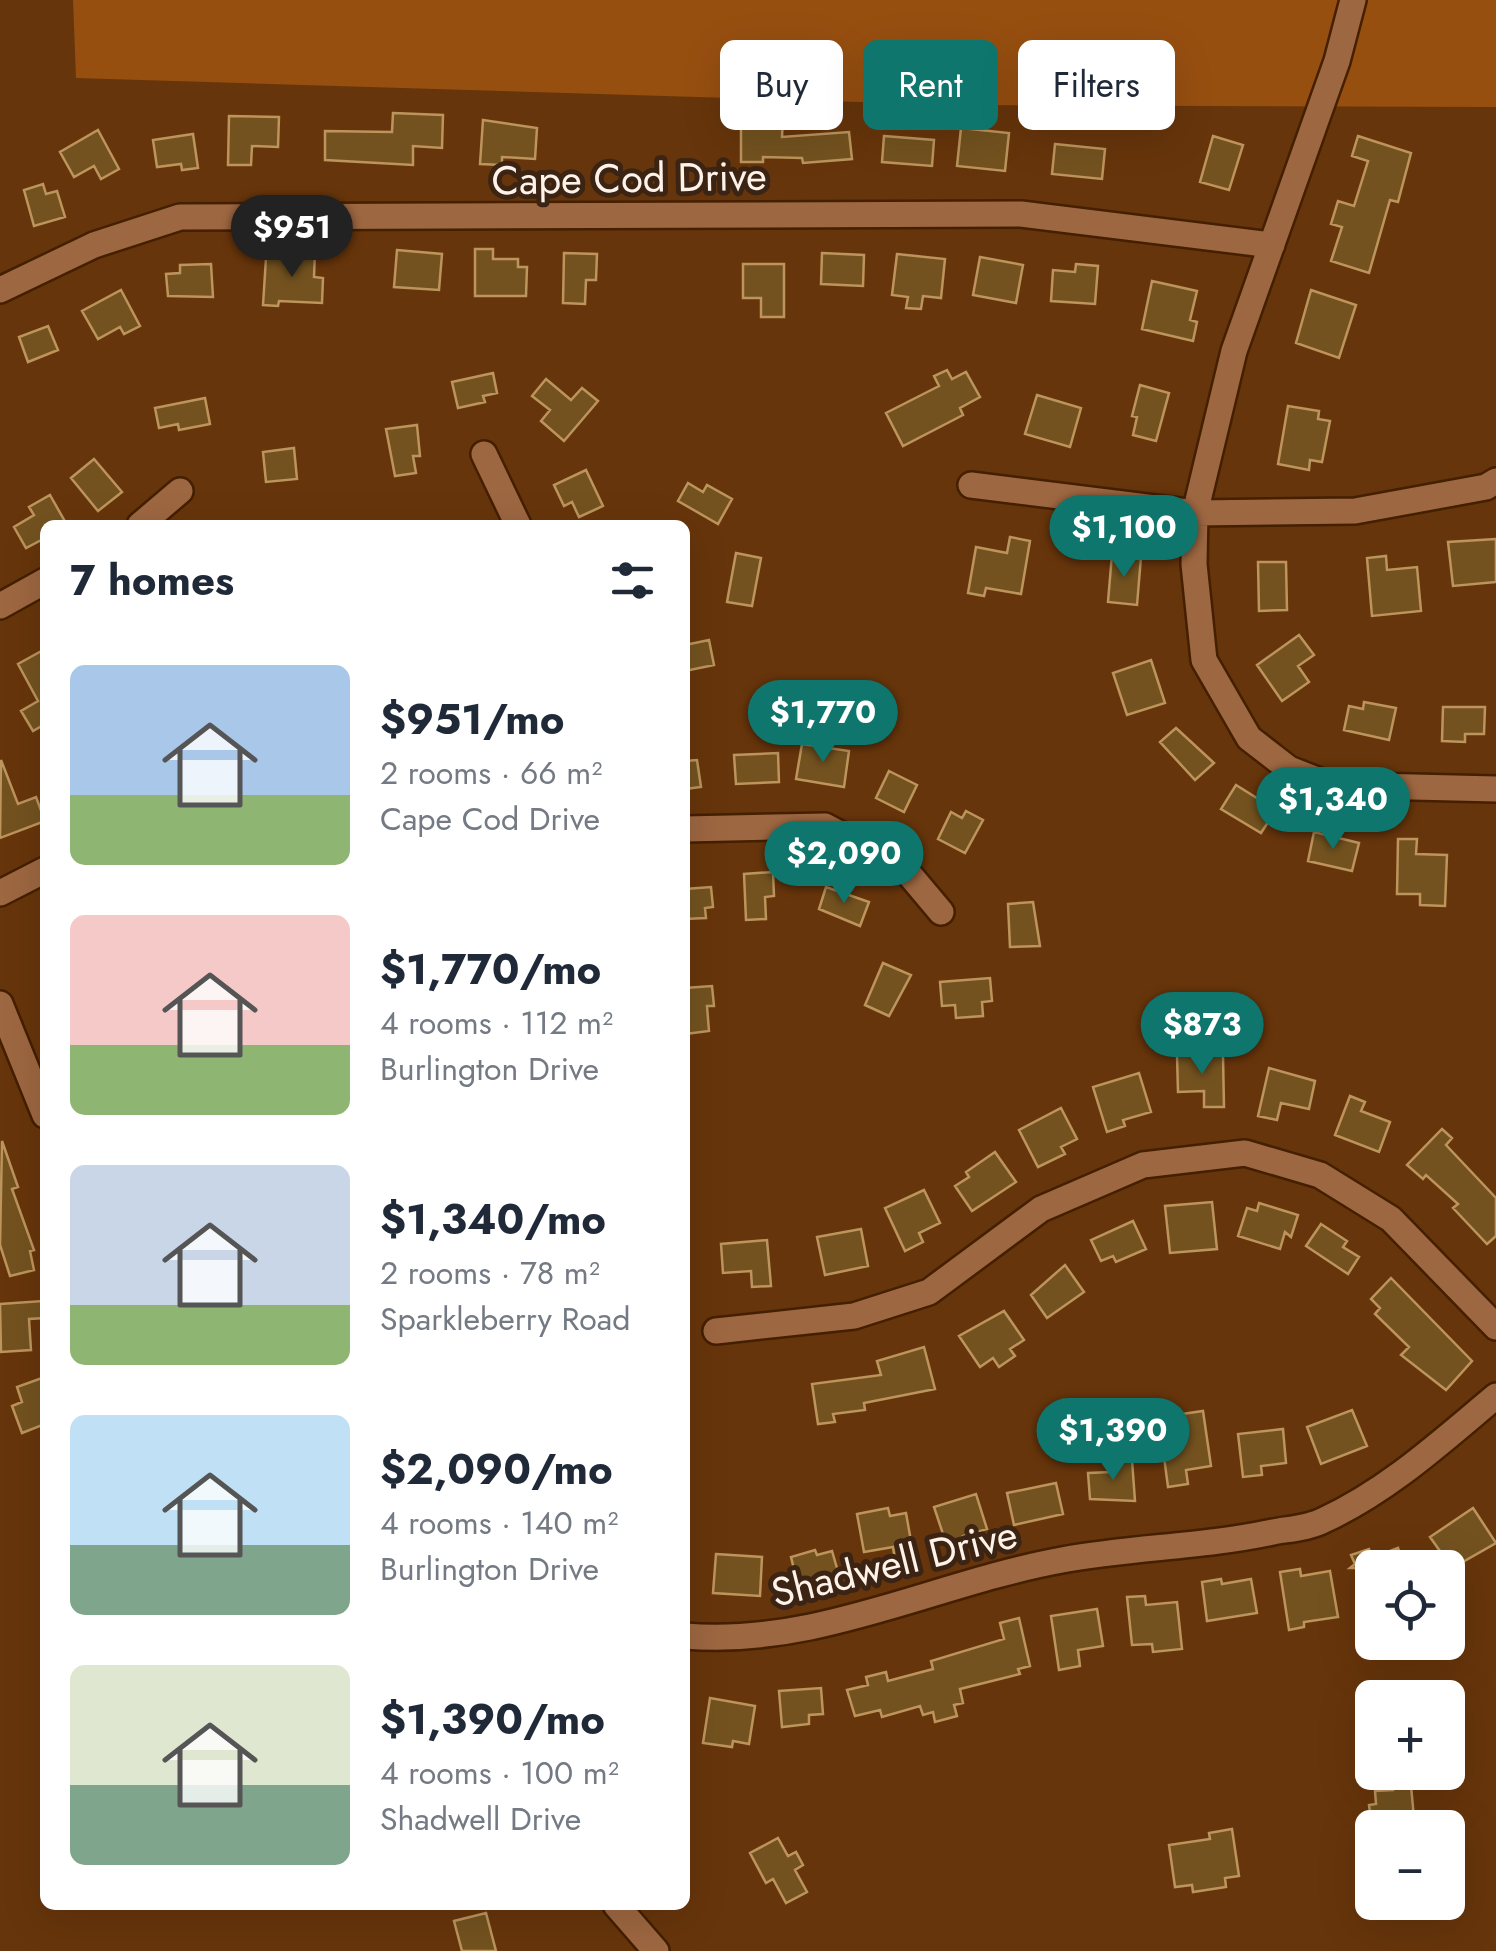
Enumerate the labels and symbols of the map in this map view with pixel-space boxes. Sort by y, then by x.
street label: Cape Cod Drive [491,147,767,209]
pin: $951 [233,195,351,280]
pin: $1,100 [1043,495,1205,580]
pin: $1,770 [742,680,904,765]
pin: $1,340 [1252,767,1414,852]
pin: $2,090 [763,821,925,906]
pin: $873 [1143,992,1261,1077]
pin: $1,390 [1032,1398,1194,1483]
street label: Shadwell Drive [765,1504,1023,1622]

